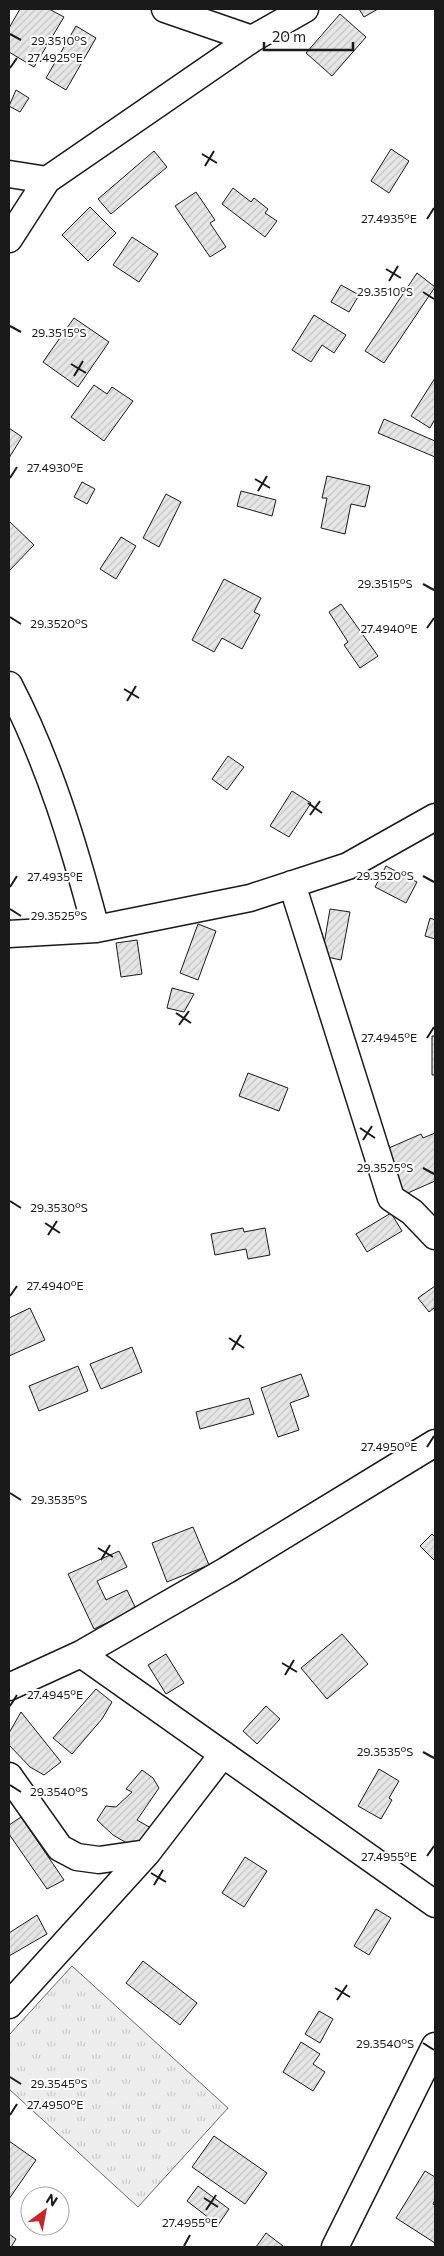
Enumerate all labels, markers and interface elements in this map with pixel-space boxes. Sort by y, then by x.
scale bar [264,20,353,52]
text: 20 m [272,27,306,45]
text: 29.3510°S [31,33,87,47]
text: 27.4925°E [27,50,83,64]
text: 27.4935°E [361,211,417,225]
text: 29.3510°S [357,284,413,298]
text: 29.3515°S [32,325,87,339]
text: 27.4930°E [27,460,83,474]
text: 29.3515°S [358,576,413,590]
text: 29.3520°S [30,616,88,630]
text: 27.4940°E [360,621,418,635]
text: 29.3520°S [356,868,414,882]
text: 27.4935°E [27,869,83,883]
text: 29.3525°S [31,908,87,922]
text: 27.4945°E [361,1030,417,1044]
text: 29.3525°S [357,1160,413,1174]
text: 29.3530°S [30,1200,88,1214]
text: 27.4940°E [26,1278,84,1292]
text: 27.4950°E [361,1439,417,1453]
text: 29.3535°S [31,1492,87,1506]
text: 27.4945°E [27,1687,83,1701]
text: 29.3535°S [357,1744,413,1758]
text: 29.3540°S [30,1784,88,1798]
text: 27.4955°E [361,1849,417,1863]
text: 29.3540°S [356,2036,414,2050]
text: 29.3545°S [30,2076,88,2090]
text: 27.4950°E [27,2097,83,2111]
north arrow [20,2186,70,2236]
text: N [43,2190,61,2210]
text: 27.4955°E [162,2215,218,2229]

